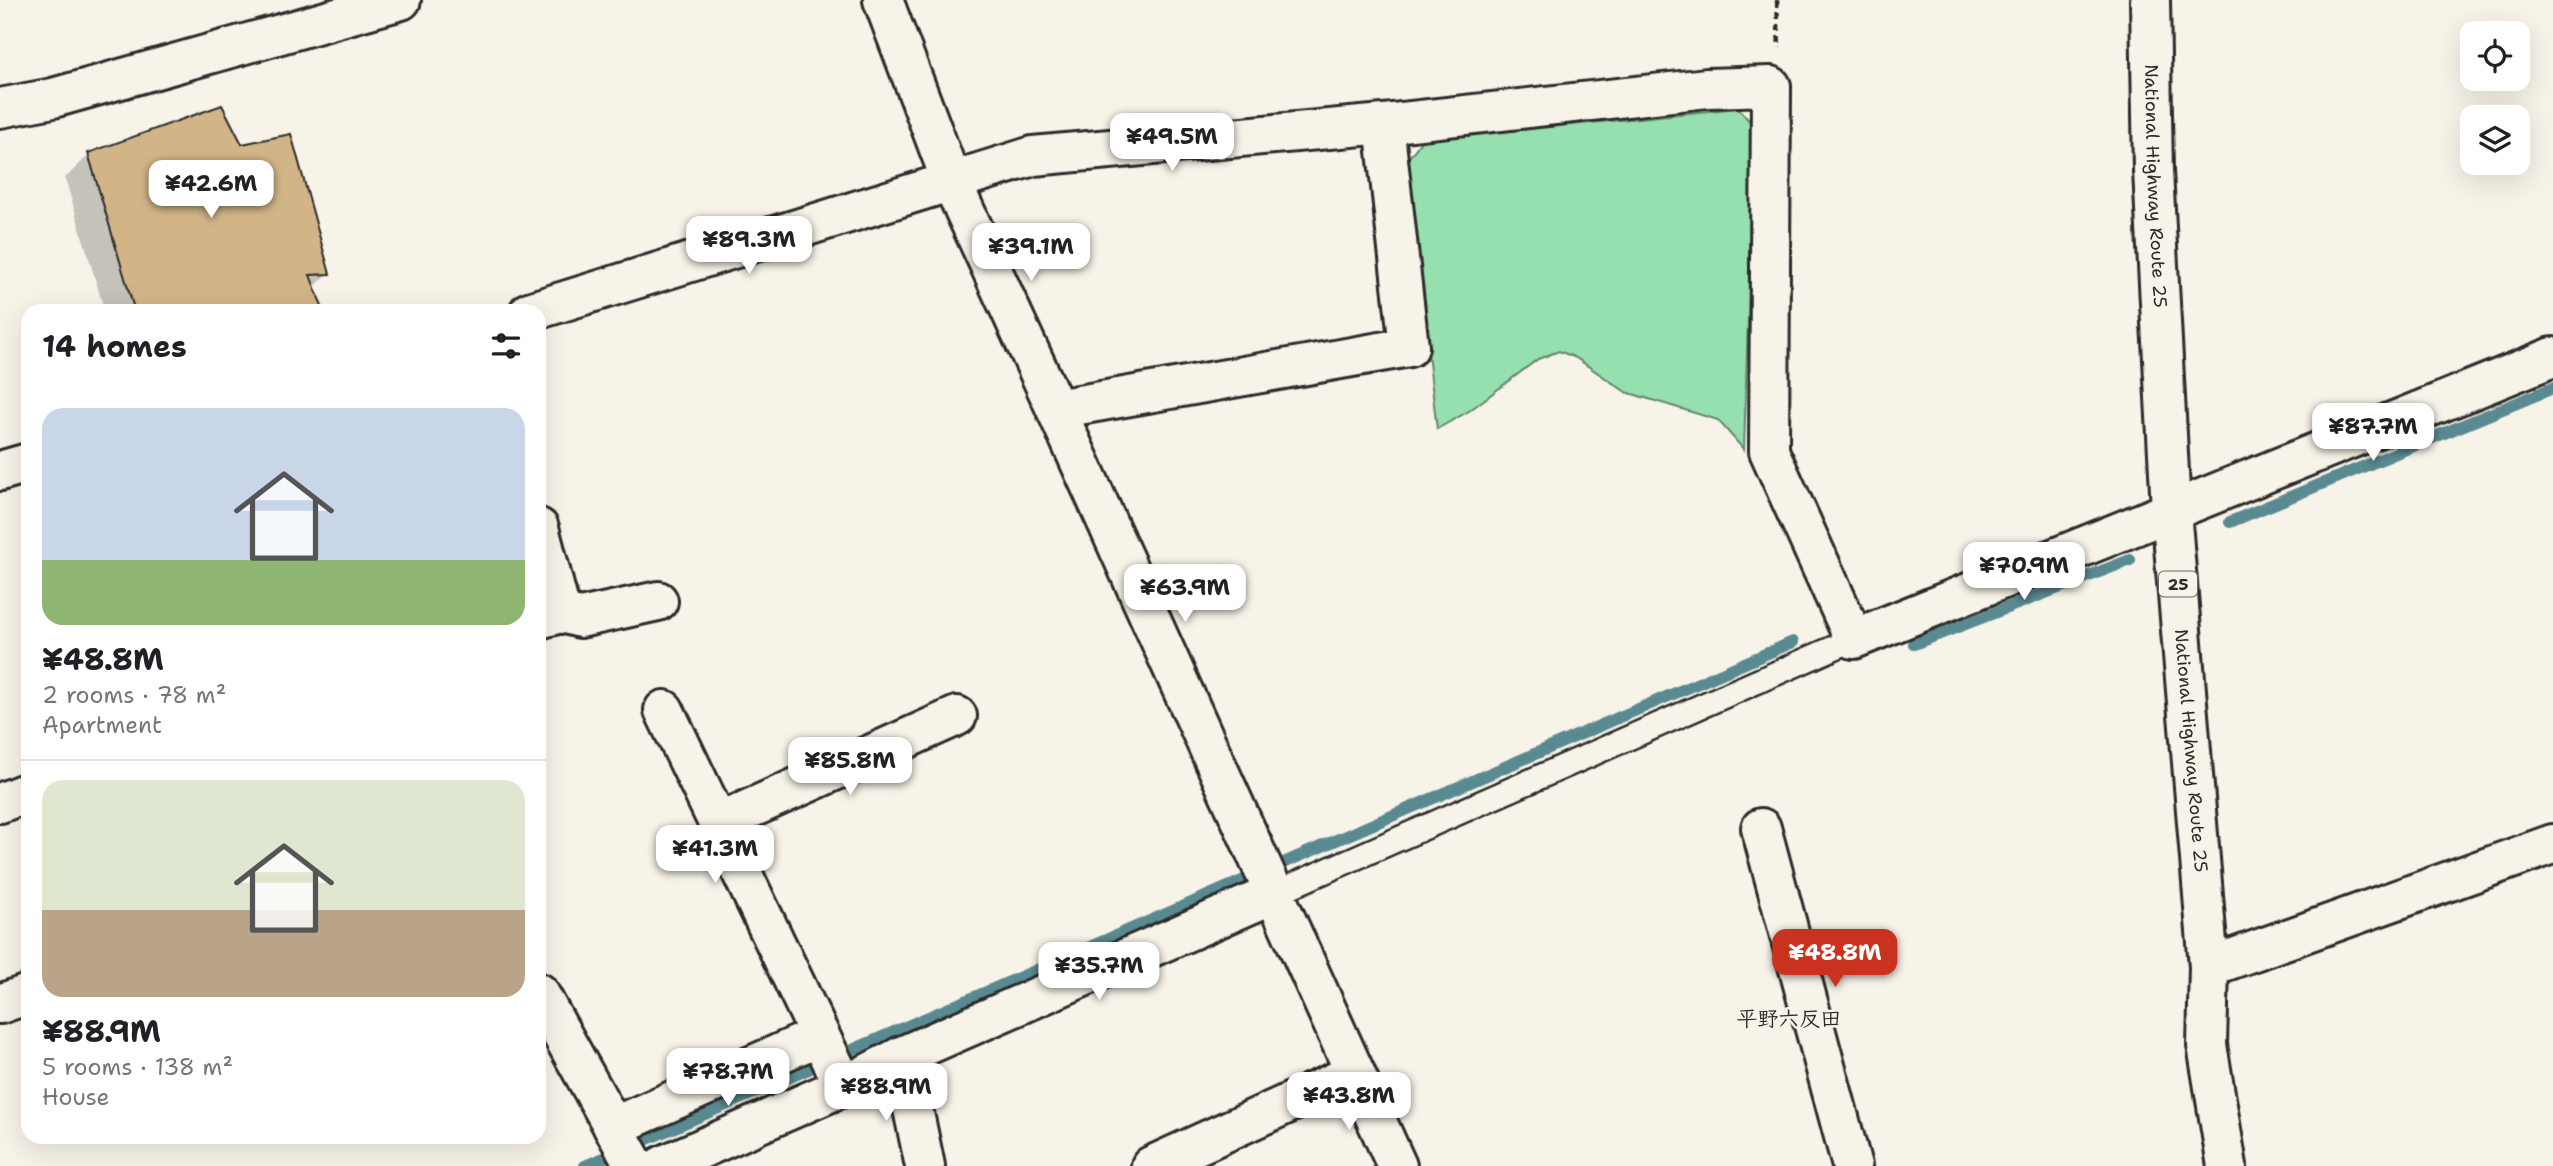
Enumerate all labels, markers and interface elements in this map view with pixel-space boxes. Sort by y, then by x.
map controls [2460,21,2530,175]
button: locate [2460,21,2530,91]
street label: National Highway Route 25 [2139,64,2172,308]
button: layers [2460,105,2530,175]
pin: ¥49.5M [1115,114,1229,173]
text: ¥49.5M [1126,121,1218,151]
pin: ¥42.6M [154,160,268,220]
text: ¥42.6M [165,168,257,198]
pin: ¥89.3M [692,216,806,276]
text: ¥89.3M [702,224,796,254]
pin: ¥39.1M [974,224,1088,283]
text: ¥39.1M [988,231,1074,261]
text: 14 homes [42,326,187,367]
icon: filters [487,327,525,365]
pin: ¥87.7M [2316,404,2430,463]
text: ¥87.7M [2328,411,2418,441]
icon: home [221,453,347,579]
pin: ¥70.9M [1967,542,2081,602]
text: ¥70.9M [1979,550,2069,580]
pin: ¥63.9M [1128,564,1242,624]
text: ¥63.9M [1140,572,1230,602]
road number: 25 [2159,572,2197,596]
street label: National Highway Route 25 [2169,628,2213,873]
text: ¥48.8M [42,639,164,680]
text: 2 rooms · 78 m² [42,680,226,710]
text: Apartment [42,710,162,740]
pin: ¥85.8M [793,738,907,797]
text: ¥85.8M [804,745,896,775]
icon: home [221,825,347,951]
pin: ¥41.3M [658,826,772,885]
text: ¥41.3M [672,833,758,863]
pin: ¥48.8M [1778,930,1892,989]
text: ¥48.8M [1788,937,1882,967]
pin: ¥35.7M [1042,942,1156,1002]
text: ¥35.7M [1054,950,1144,980]
district label: 平野六反田 [1737,1005,1842,1033]
text: ¥88.9M [42,1011,161,1052]
pin: ¥78.7M [671,1048,785,1108]
text: 5 rooms · 138 m² [42,1052,233,1082]
text: ¥78.7M [682,1056,774,1086]
pin: ¥88.9M [829,1064,943,1123]
text: ¥88.9M [840,1071,932,1101]
pin: ¥43.8M [1292,1072,1406,1132]
text: ¥43.8M [1303,1080,1395,1110]
text: House [42,1082,110,1112]

